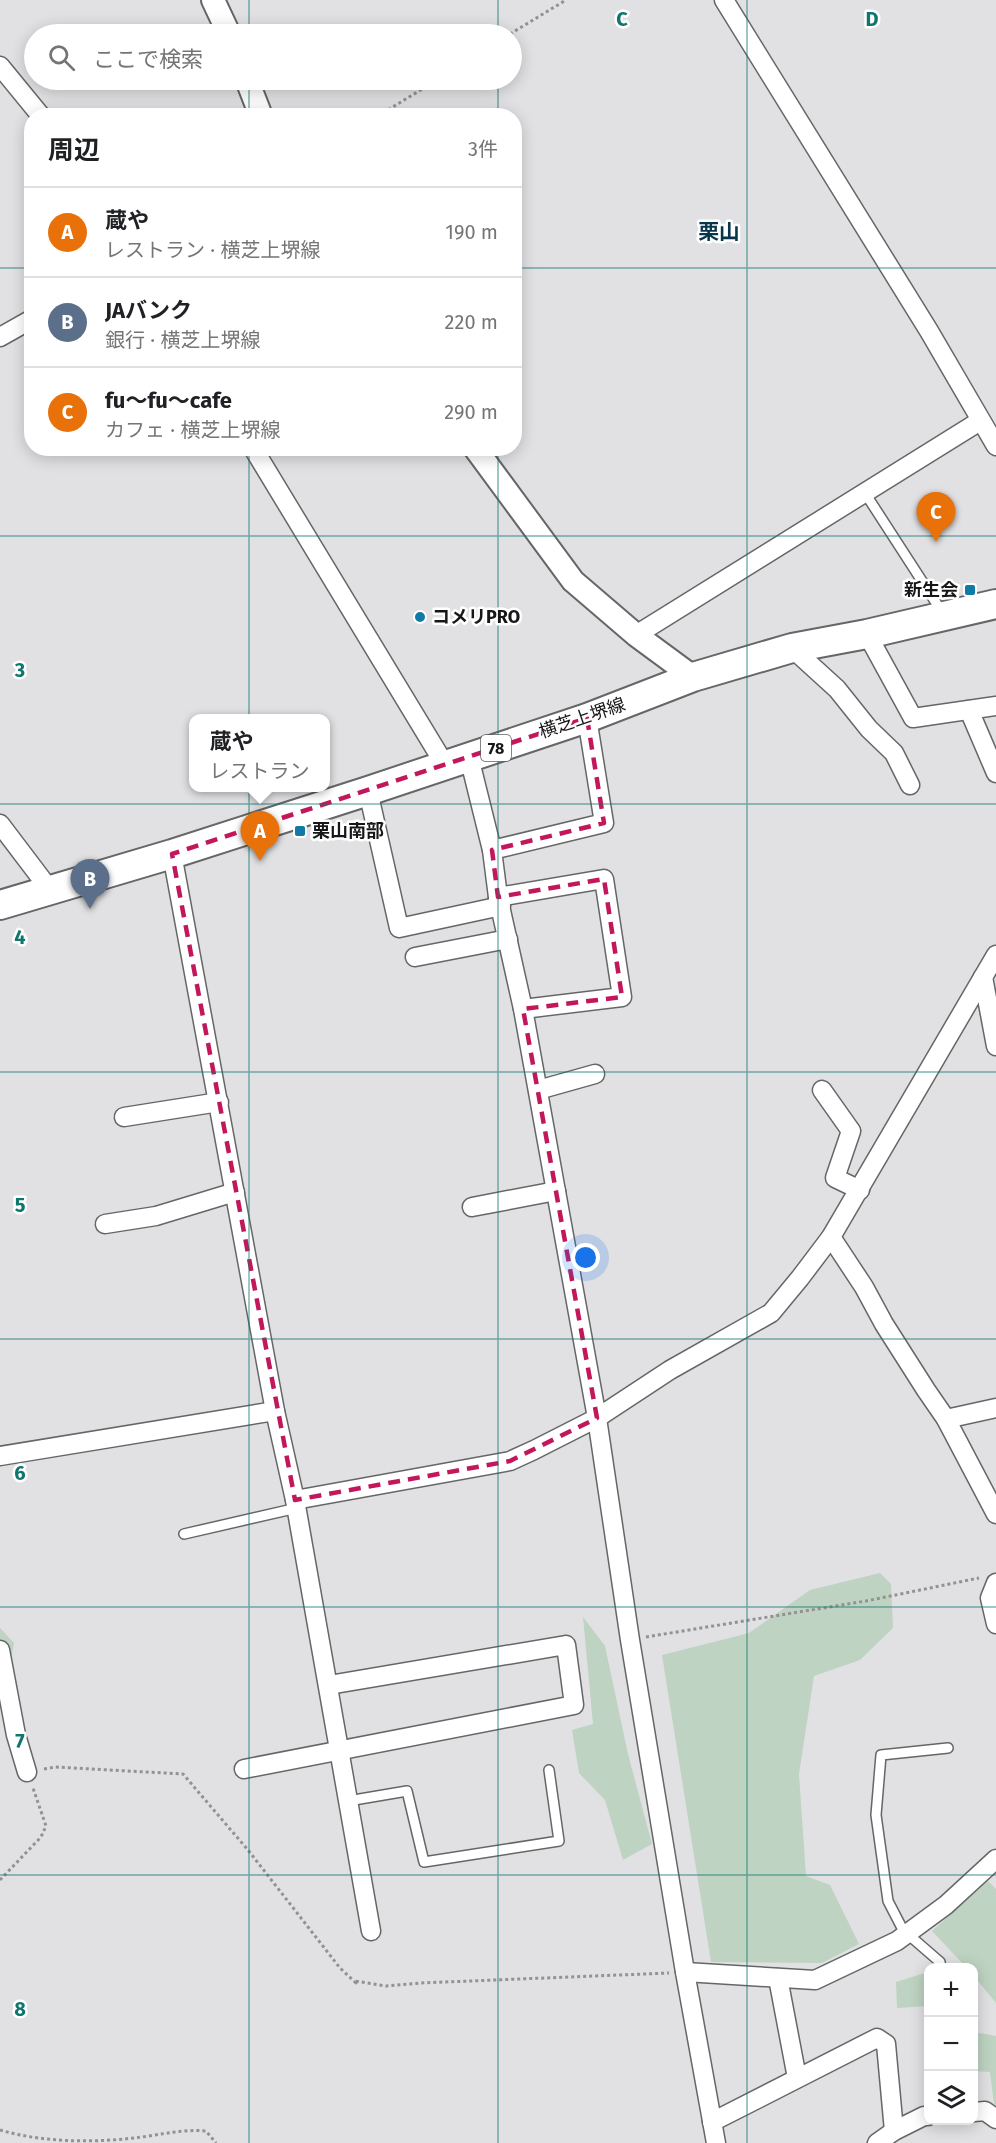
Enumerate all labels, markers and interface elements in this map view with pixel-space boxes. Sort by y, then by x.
text: C [616,7,628,31]
text: D [865,7,879,31]
search box [24,24,522,90]
icon: search [45,41,78,74]
text: ここで検索 [93,46,203,73]
text: 周辺 [48,135,100,166]
text: 3件 [468,137,498,161]
text: 蔵や [105,207,149,234]
district label: 栗山 [698,219,740,245]
text: A [62,220,73,244]
text: 190 m [445,220,498,244]
text: レストラン · 横芝上堺線 [105,238,320,262]
text: JAバンク [105,297,192,324]
text: B [61,310,74,334]
text: 220 m [445,310,498,334]
text: 銀行 · 横芝上堺線 [105,328,260,352]
text: fu～fu～cafe [105,387,232,414]
text: C [62,400,73,424]
text: 290 m [444,400,498,424]
text: カフェ · 横芝上堺線 [105,418,280,442]
pin: C [916,492,956,542]
place label: 新生会 [904,579,958,601]
marker: 新生会 [963,583,977,597]
place label: コメリPRO [432,606,520,628]
marker: コメリPRO [413,610,427,624]
text: 3 [14,658,25,682]
street label: 横芝上堺線 [536,693,628,743]
popup [189,714,330,792]
text: 蔵や [210,728,254,755]
road number: 78 [481,735,511,761]
text: レストラン [210,759,310,783]
pin: A [240,812,280,861]
place label: 栗山南部 [312,820,384,842]
marker: 栗山南部 [293,824,307,838]
pin: B [70,860,110,909]
text: 4 [14,925,26,949]
text: 5 [15,1193,26,1217]
your location [571,1243,600,1272]
text: 6 [14,1461,26,1485]
text: 7 [15,1729,25,1753]
map controls [924,1963,978,2125]
button: + [924,1963,978,2017]
text: 8 [14,1997,26,2021]
button: − [924,2017,978,2071]
button: layers [924,2071,978,2125]

